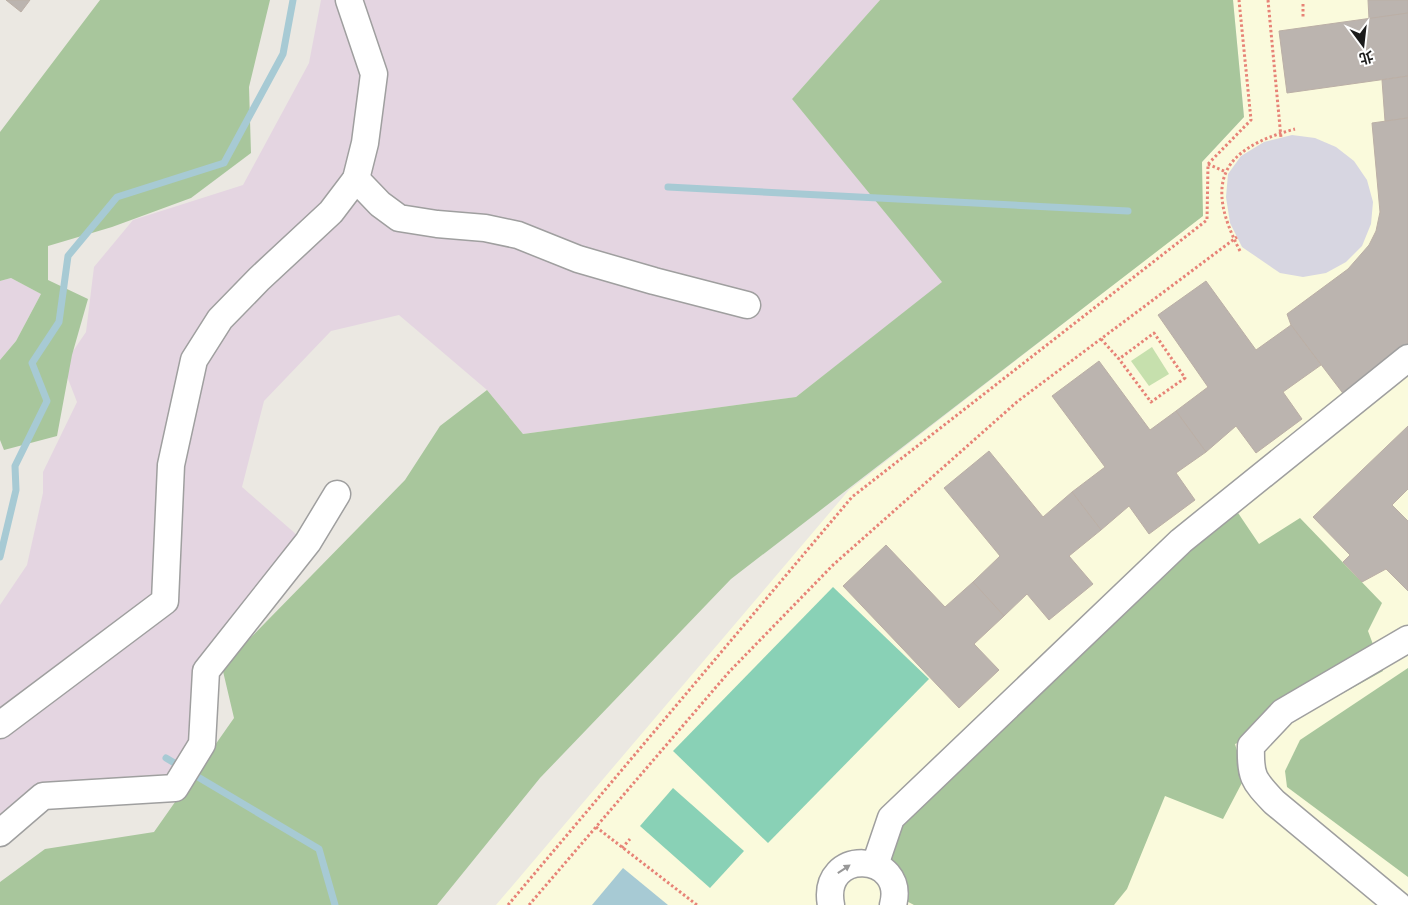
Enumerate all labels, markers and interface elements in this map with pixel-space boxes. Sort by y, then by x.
north arrow [1338,20,1388,70]
text: 北 [1357,47,1375,68]
one-way arrow [837,865,851,874]

